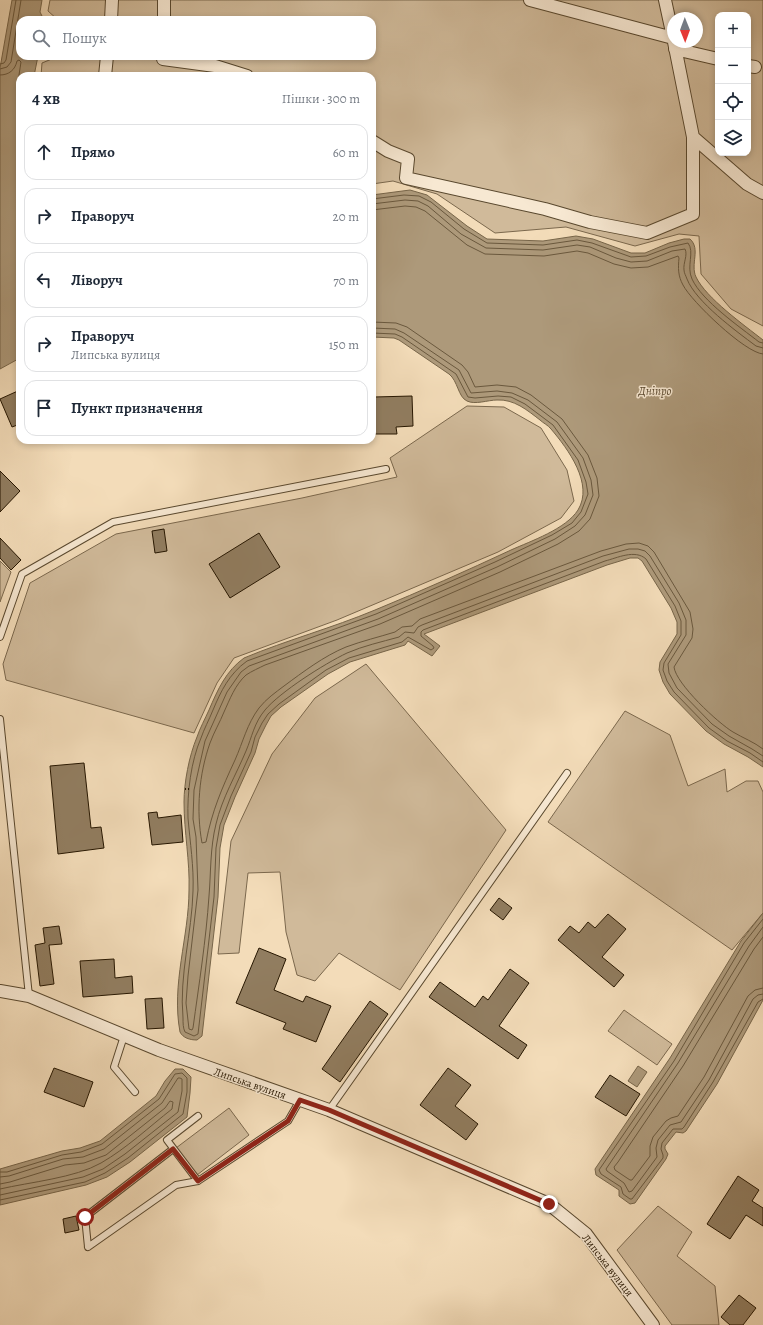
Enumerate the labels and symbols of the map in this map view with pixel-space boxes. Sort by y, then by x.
north arrow [667,12,703,48]
water label: Дніпро [638,383,672,399]
street label: Липська вулиця [212,1064,288,1103]
route end [540,1195,558,1213]
route start [76,1208,94,1226]
street label: Липська вулиця [578,1231,637,1300]

